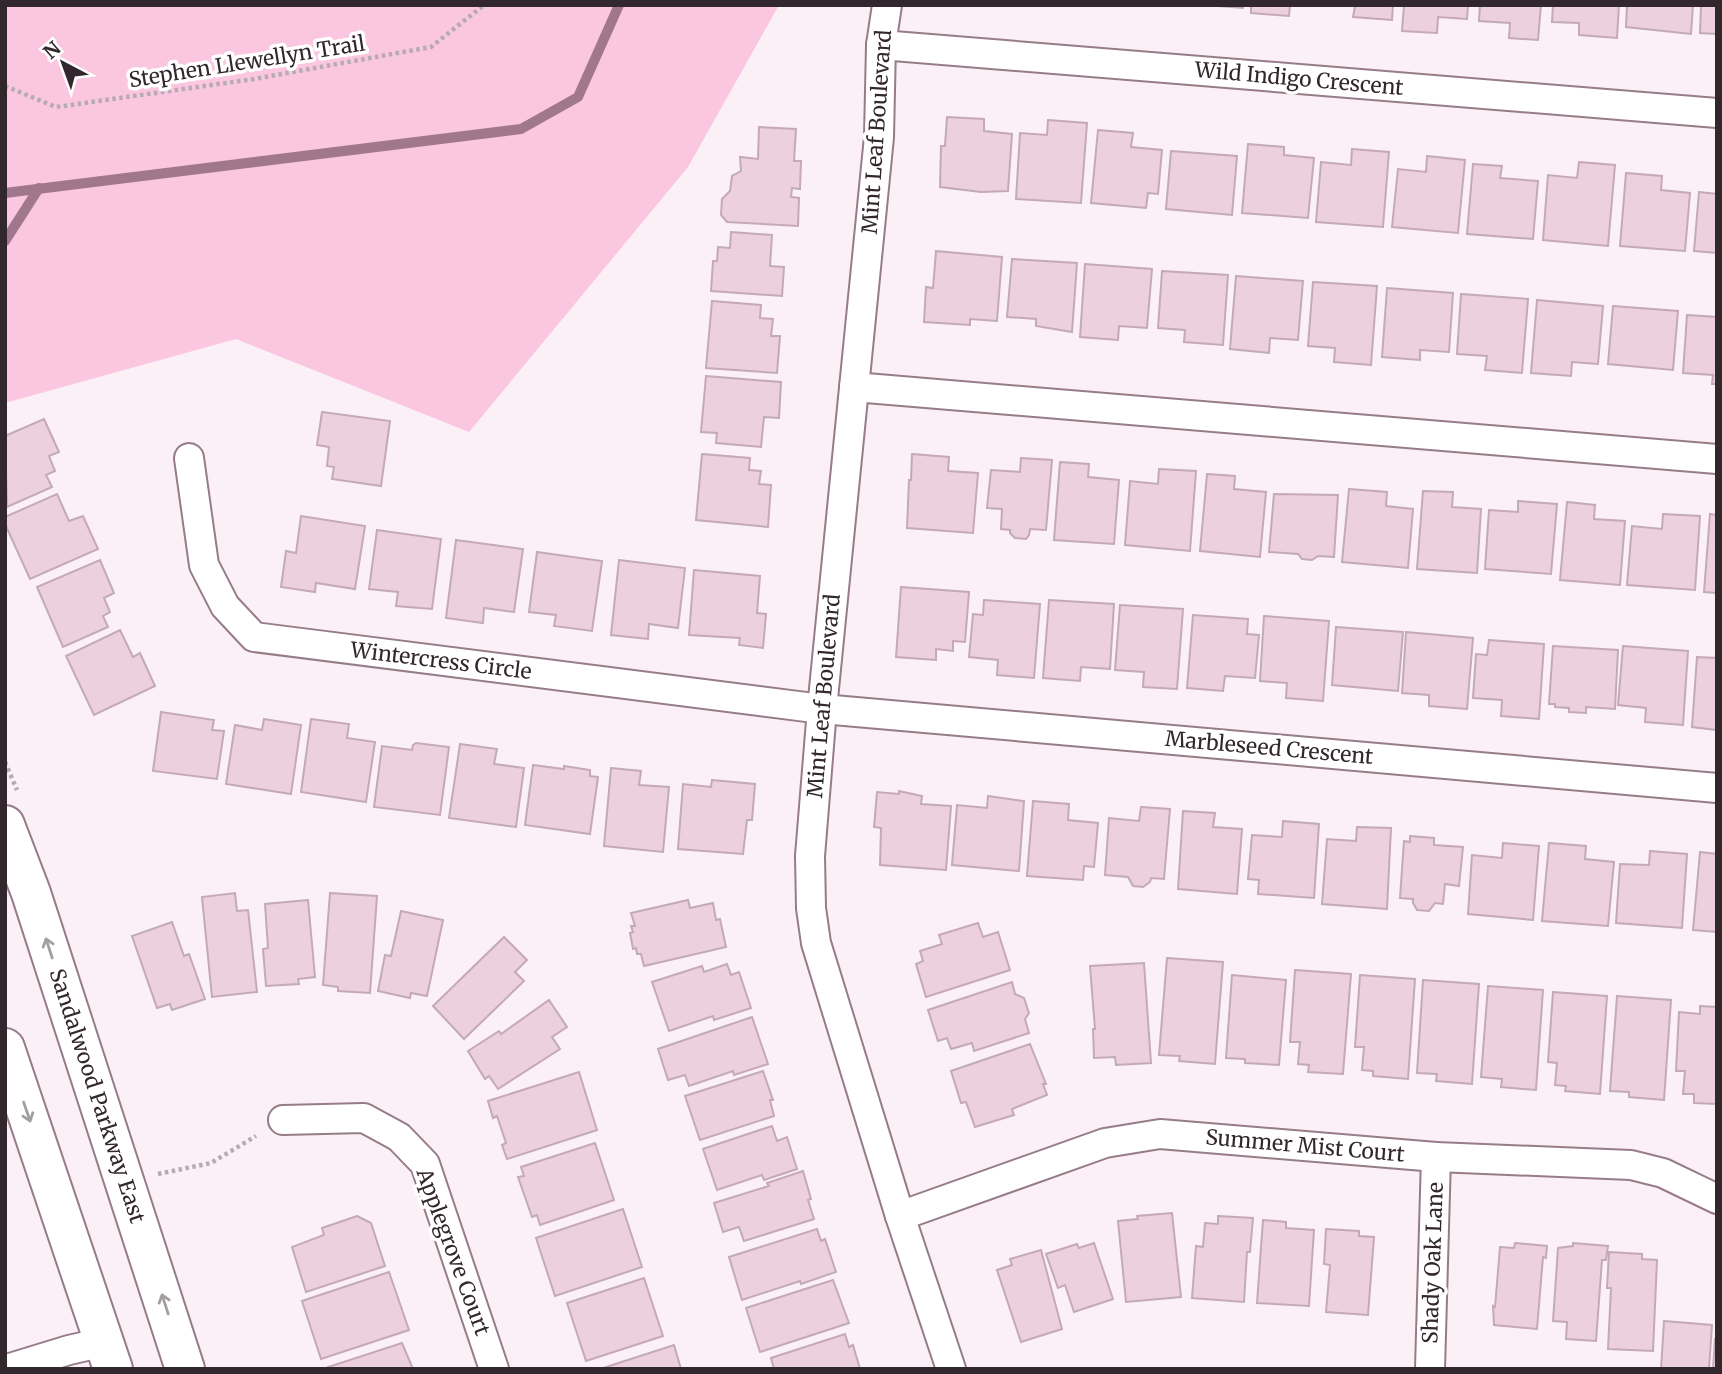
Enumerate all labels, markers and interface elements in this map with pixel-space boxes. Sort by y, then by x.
north arrow [28,28,98,98]
street label: Stephen Llewellyn Trail [127,29,367,94]
street label: Mint Leaf Boulevard [856,29,897,235]
text: N [38,36,65,64]
street label: Wild Indigo Crescent [1193,56,1404,101]
street label: Mint Leaf Boulevard [801,592,846,799]
street label: Wintercress Circle [348,636,533,685]
street label: Marbleseed Crescent [1164,725,1374,770]
one-way arrow [42,937,54,959]
street label: Sandalwood Parkway East [44,965,151,1226]
one-way arrow [22,1101,34,1123]
street label: Summer Mist Court [1204,1123,1406,1168]
street label: Applegrove Court [410,1164,496,1339]
street label: Shady Oak Lane [1416,1182,1449,1344]
one-way arrow [157,1293,170,1315]

